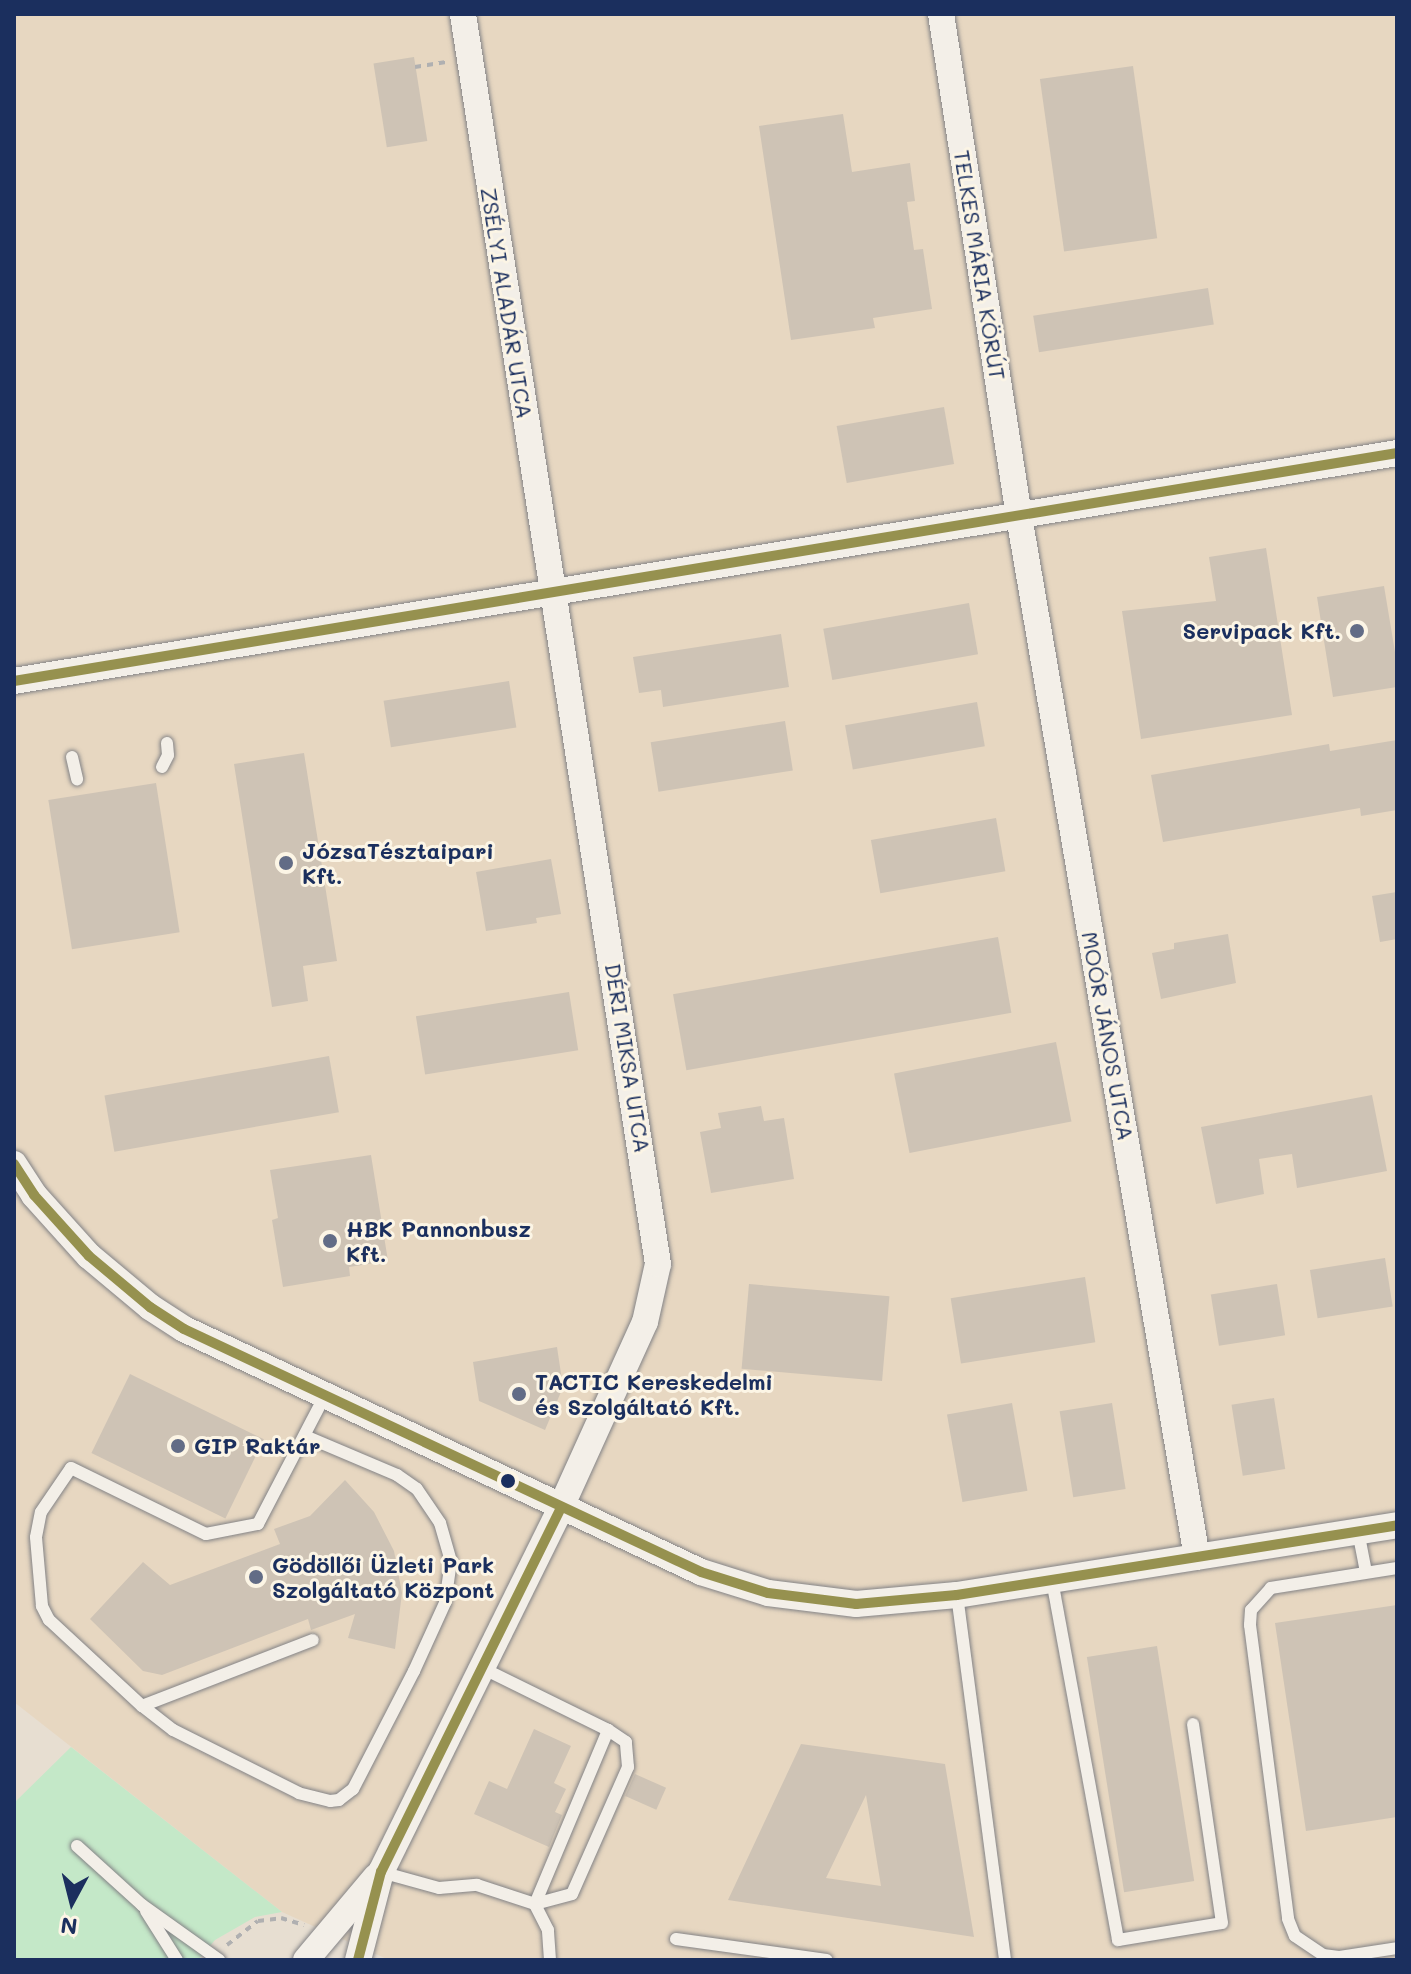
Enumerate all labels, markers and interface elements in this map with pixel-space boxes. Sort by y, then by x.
street label: TELKES MÁRIA KÖRÚT [949,148,1011,382]
street label: ZSÉLYI ALADÁR UTCA [476,185,538,421]
place label: Servipack Kft. [1183,618,1341,644]
marker: Servipack Kft. [1348,622,1366,640]
place label: JózsaTésztaipari Kft. [302,837,494,888]
marker: JózsaTésztaipari Kft. [277,854,295,872]
street label: MOÓR JÁNOS UTCA [1077,929,1139,1143]
street label: DÉRI MIKSA UTCA [600,961,656,1155]
place label: HBK Pannonbusz Kft. [346,1215,531,1266]
marker: HBK Pannonbusz Kft. [321,1232,339,1250]
place label: TACTIC Kereskedelmi és Szolgáltató Kft. [535,1368,773,1420]
marker: TACTIC Kereskedelmi és Szolgáltató Kft. [510,1385,528,1403]
place label: GIP Raktár [194,1433,320,1459]
marker: GIP Raktár [169,1437,187,1455]
unlabelled marker [500,1473,516,1489]
place label: Gödöllői Üzleti Park Szolgáltató Központ [272,1551,494,1602]
marker: Gödöllői Üzleti Park Szolgáltató Központ [247,1568,265,1586]
north arrow [32,1862,112,1942]
text: N [59,1911,79,1942]

